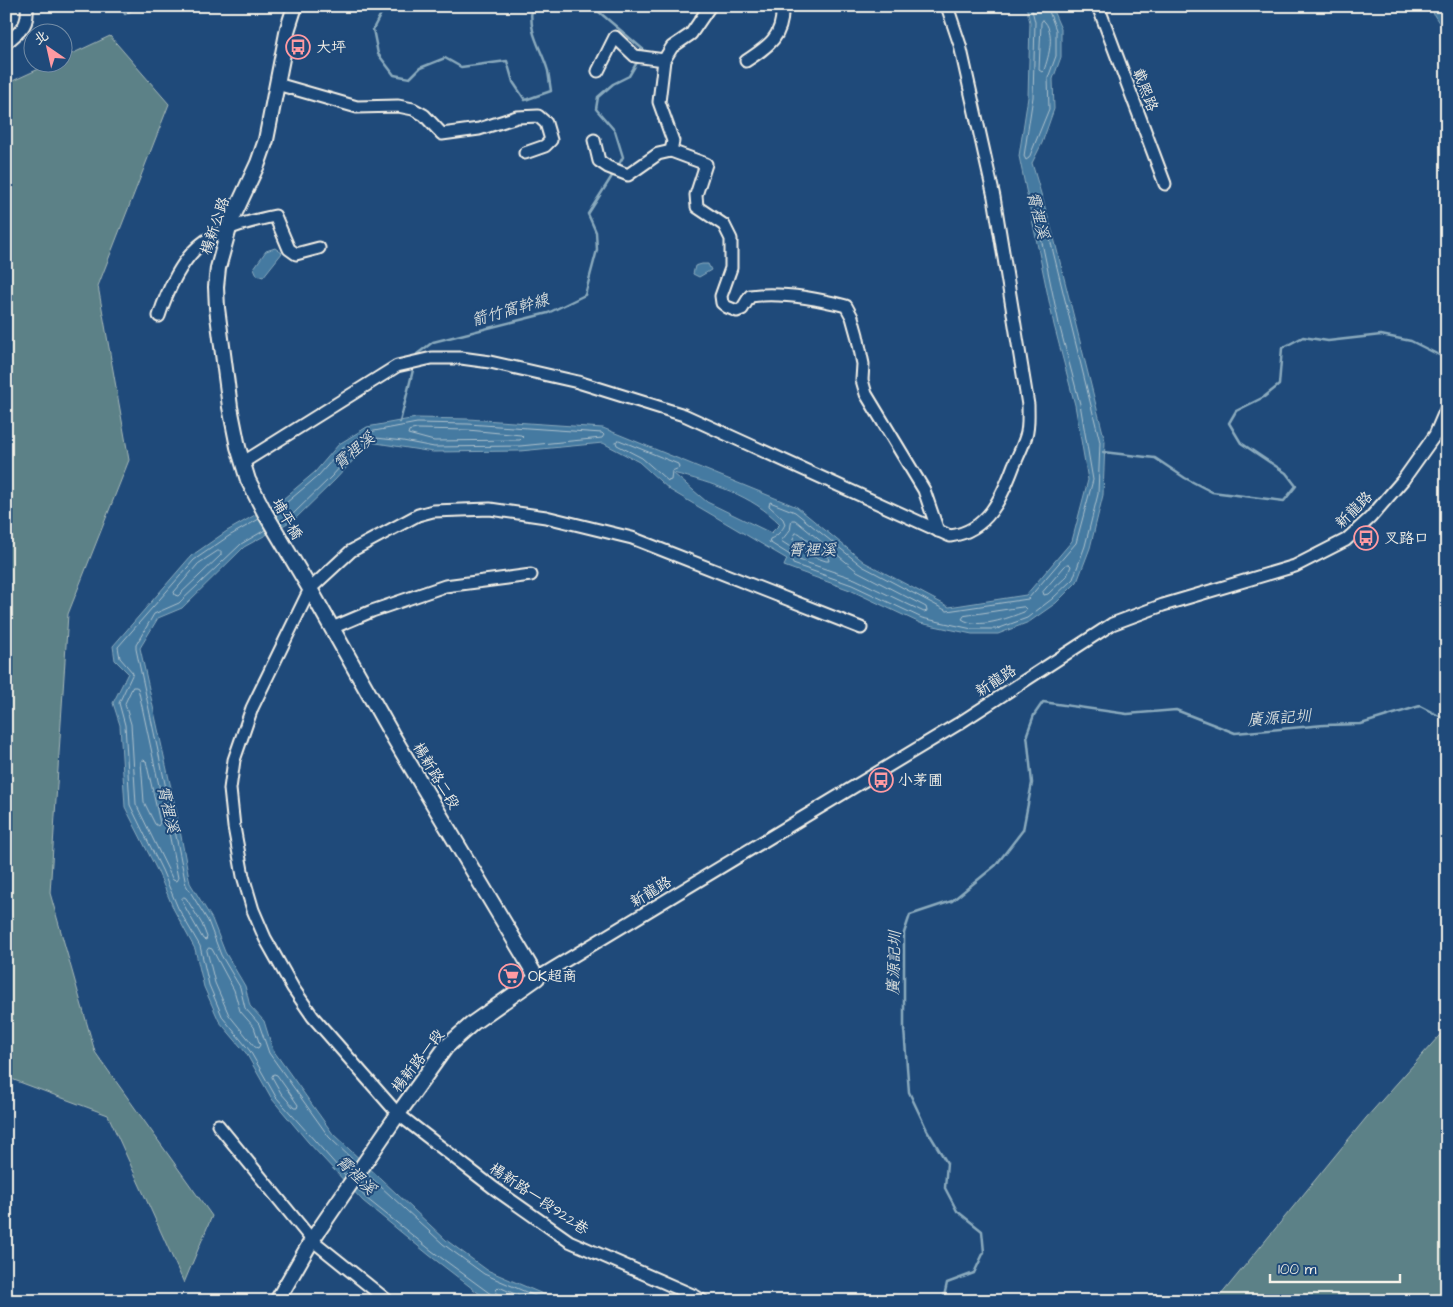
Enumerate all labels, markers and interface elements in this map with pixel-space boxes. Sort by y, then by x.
north arrow [22,22,72,72]
text: 北 [30,26,53,50]
bus stop icon: 大坪 [285,34,311,60]
place label: 大坪 [316,37,346,58]
street label: 載熙路 [1127,65,1163,115]
water label: 霄裡溪 [1022,189,1055,242]
street label: 楊新公路 [195,194,235,258]
water label: 箭竹窩幹線 [469,288,552,332]
water label: 霄裡溪 [329,427,380,475]
street label: 新龍路 [1331,487,1377,533]
street label: 埔平橋 [267,494,307,544]
bus stop icon: 叉路口 [1353,525,1379,551]
place label: 叉路口 [1384,528,1429,549]
water label: 霄裡溪 [788,539,837,561]
street label: 新龍路 [971,660,1021,702]
water label: 廣源記圳 [1246,705,1314,731]
street label: 楊新路二段 [408,738,464,814]
bus stop icon: 小茅圃 [868,767,894,793]
place label: 小茅圃 [898,770,943,791]
water label: 霄裡溪 [152,783,184,836]
street label: 新龍路 [626,871,676,913]
water label: 廣源記圳 [882,929,906,995]
supermarket icon: OK超商 [498,963,524,989]
place label: OK超商 [528,966,577,987]
street label: 楊新路一段 [387,1025,449,1097]
water label: 霄裡溪 [331,1150,382,1200]
street label: 楊新路一段922巷 [485,1158,593,1240]
scale bar [1270,1252,1400,1284]
text: 100 m [1278,1259,1317,1280]

